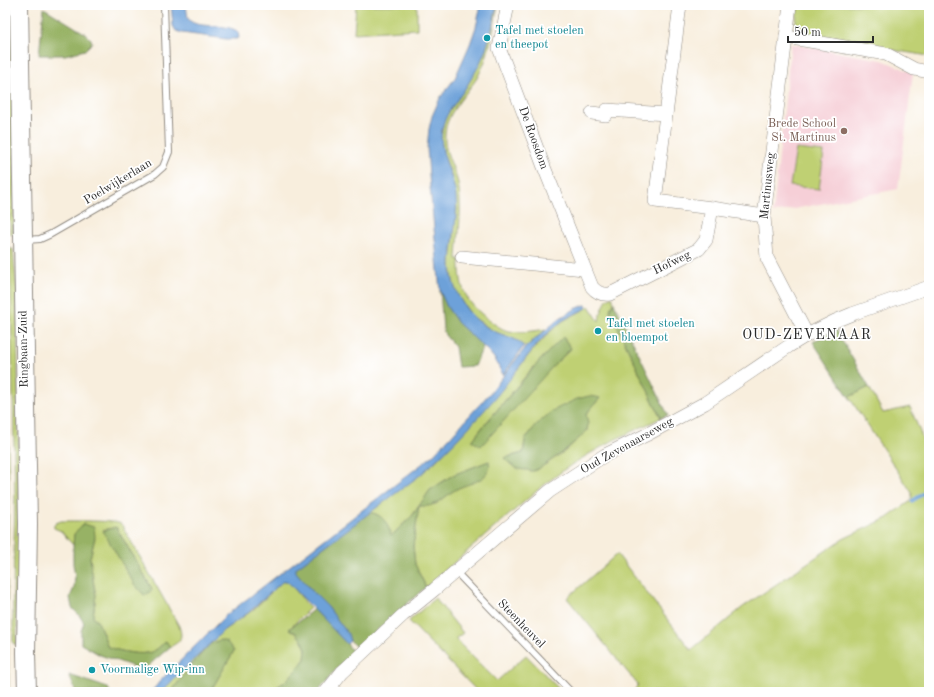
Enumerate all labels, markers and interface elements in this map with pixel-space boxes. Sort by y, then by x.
scale bar [788,18,873,44]
place label: Tafel met stoelen en theepot [495,25,584,51]
text: 50 m [794,26,821,39]
marker: Tafel met stoelen en theepot [482,33,492,43]
street label: De Roosdom [516,105,550,171]
place label: Brede School St. Martinus [768,118,836,144]
marker: Brede School St. Martinus [839,126,849,136]
street label: Martinusweg [759,151,778,220]
street label: Poelwijkerlaan [82,157,154,207]
street label: Hofweg [651,249,693,277]
street label: Ringbaan-Zuid [17,310,31,388]
place label: Tafel met stoelen en bloempot [606,318,695,344]
marker: Tafel met stoelen en bloempot [593,326,603,336]
district label: OUD-ZEVENAAR [742,328,872,342]
street label: Oud Zevenaarseweg [579,415,676,476]
street label: Steenheuvel [495,597,547,651]
place label: Voormalige Wip-inn [100,664,205,676]
marker: Voormalige Wip-inn [87,665,97,675]

